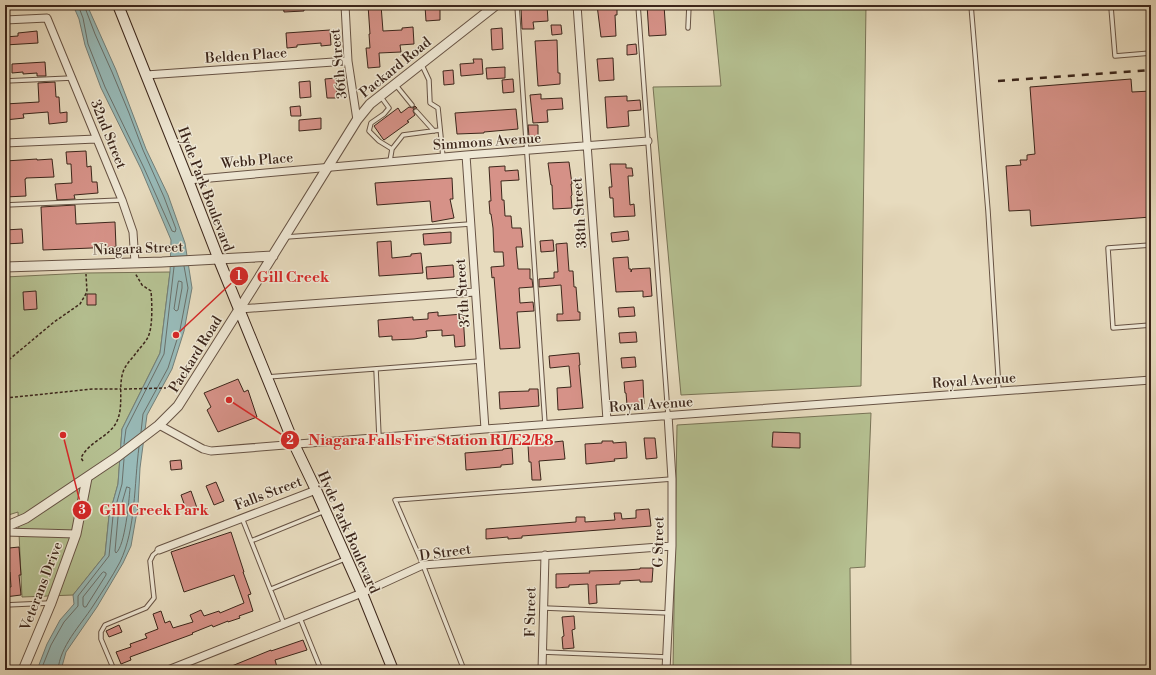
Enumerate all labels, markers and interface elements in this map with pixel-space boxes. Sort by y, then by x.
street label: 36th Street [326,28,352,100]
street label: Packard Road [356,33,435,102]
street label: Belden Place [203,44,288,68]
street label: 32nd Street [86,97,130,172]
street label: Hyde Park Boulevard [173,124,237,254]
street label: Simmons Avenue [432,129,542,155]
street label: Webb Place [219,149,294,173]
street label: 38th Street [569,177,591,249]
street label: Niagara Street [93,238,184,260]
street label: 37th Street [452,258,474,328]
callout: Gill Creek [229,263,338,290]
text: Gill Creek [257,268,330,287]
text: 1 [236,269,242,284]
street label: Packard Road [165,313,227,396]
street label: Royal Avenue [931,369,1017,393]
street label: Royal Avenue [608,393,694,417]
callout: Niagara Falls Fire Station R1/E2/E8 [280,427,562,454]
text: Niagara Falls Fire Station R1/E2/E8 [308,431,554,450]
text: 2 [286,433,294,448]
street label: Hyde Park Boulevard [313,468,383,597]
street label: Falls Street [232,473,305,515]
callout: Gill Creek Park [72,497,217,524]
text: Gill Creek Park [99,501,209,520]
text: 3 [78,503,86,518]
street label: G Street [650,516,668,568]
street label: Veterans Drive [16,539,67,634]
street label: D Street [418,540,472,566]
street label: F Street [522,587,540,637]

